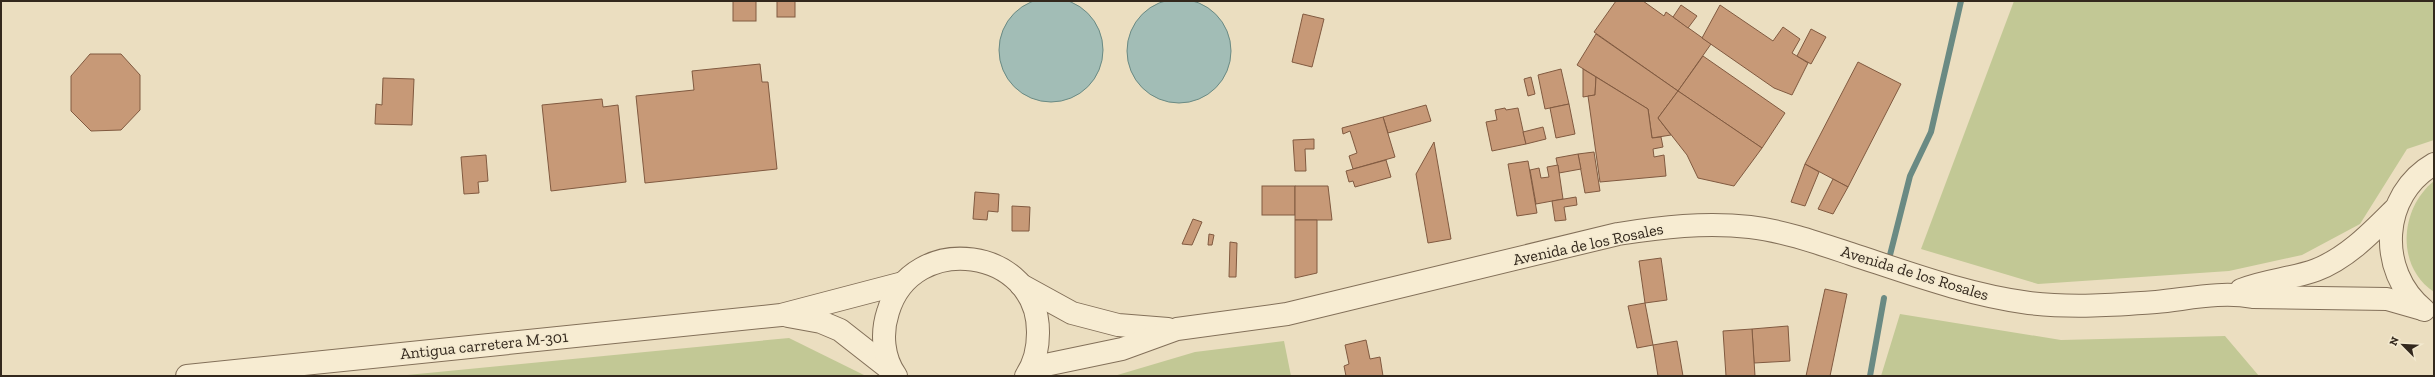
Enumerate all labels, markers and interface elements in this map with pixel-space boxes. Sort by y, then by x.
street label: Avenida de los Rosales [1511,219,1665,269]
street label: Avenida de los Rosales [1839,242,1991,304]
north arrow [2383,325,2423,365]
street label: Antigua carretera M-301 [399,327,569,363]
text: N [2387,334,2402,348]

